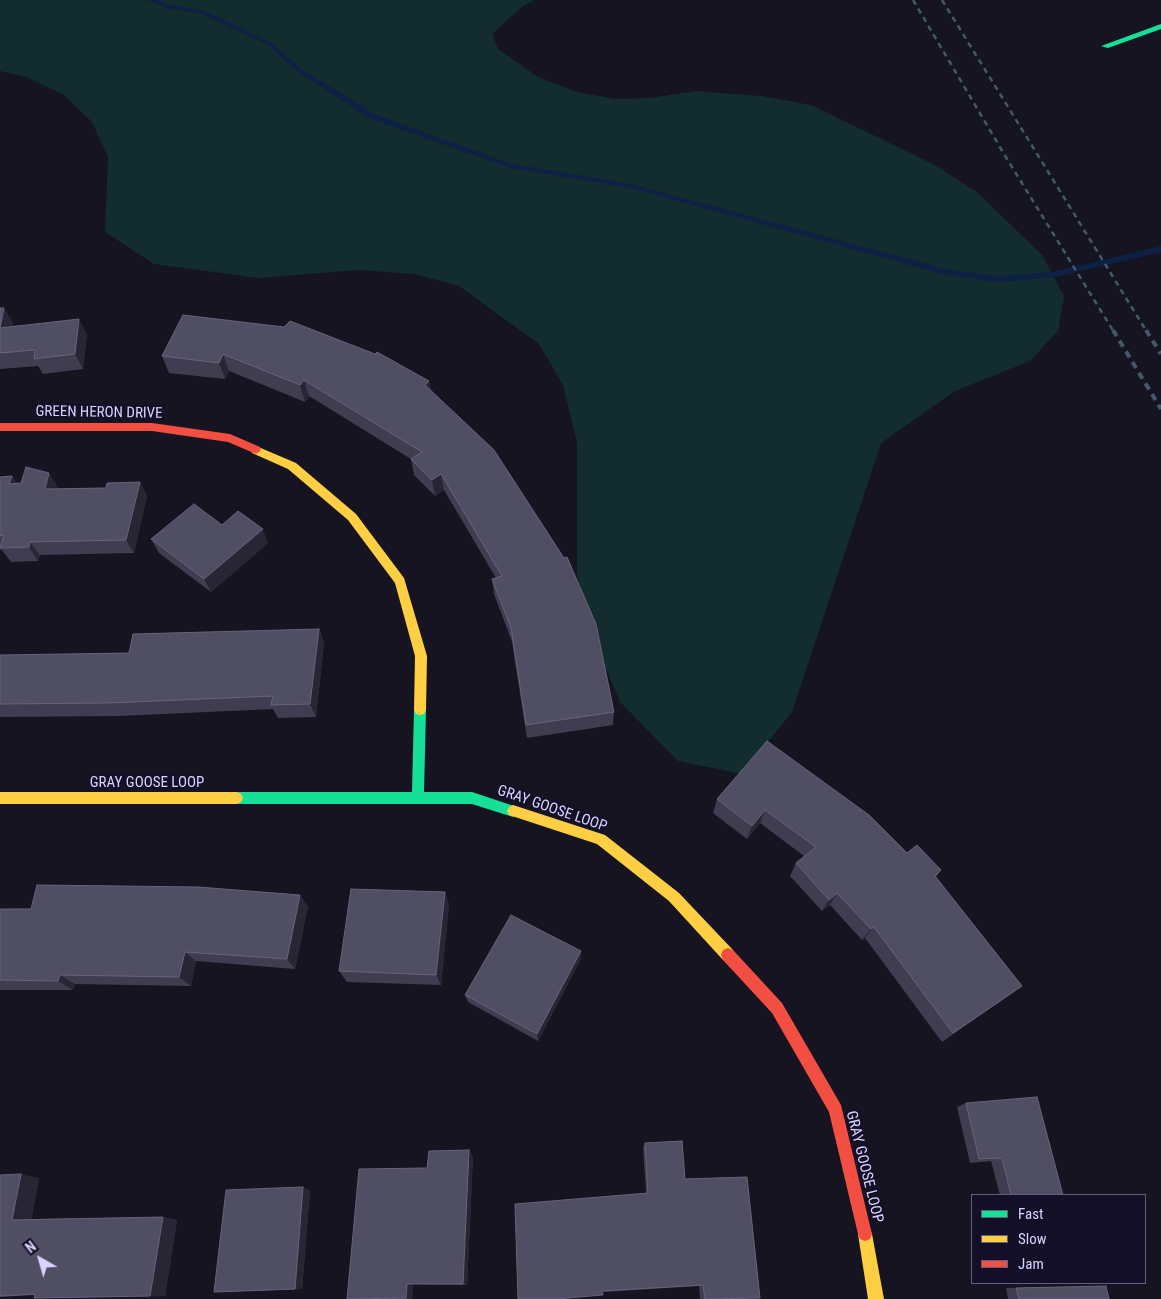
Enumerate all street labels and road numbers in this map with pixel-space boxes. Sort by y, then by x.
street label: GREEN HERON DRIVE [35,403,163,423]
street label: GRAY GOOSE LOOP [90,774,204,792]
street label: GRAY GOOSE LOOP [495,782,609,836]
street label: GRAY GOOSE LOOP [841,1109,887,1225]

